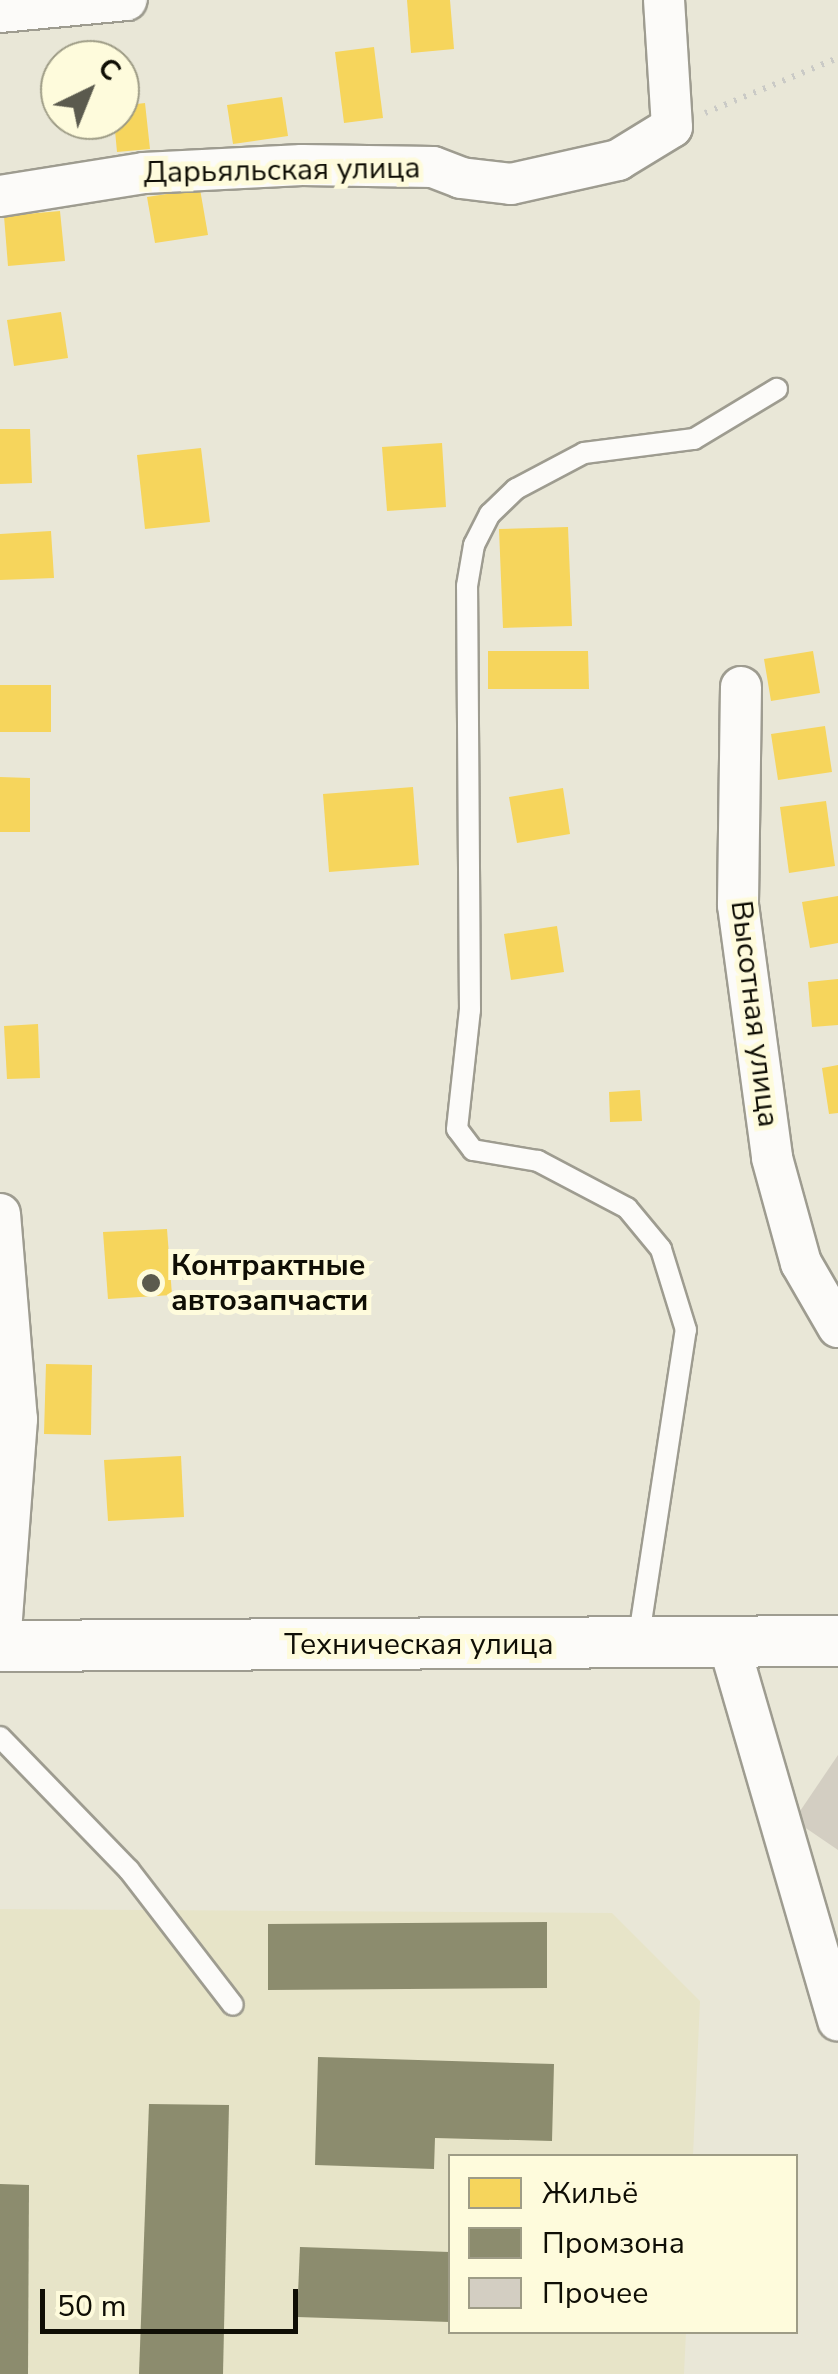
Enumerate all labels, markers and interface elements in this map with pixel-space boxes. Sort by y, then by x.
north arrow [40,40,140,140]
text: С [89,49,129,90]
street label: Дарьяльская улица [143,151,421,191]
street label: Высотная улица [722,899,786,1129]
place label: Контрактные автозапчасти [171,1248,368,1318]
marker: Контрактные автозапчасти [140,1272,162,1294]
street label: Техническая улица [284,1627,554,1663]
legend [448,2154,798,2334]
text: Жильё [542,2173,638,2214]
text: Промзона [542,2223,685,2264]
scale bar [45,2269,302,2331]
text: Прочее [542,2273,649,2314]
text: 50 m [57,2286,126,2327]

